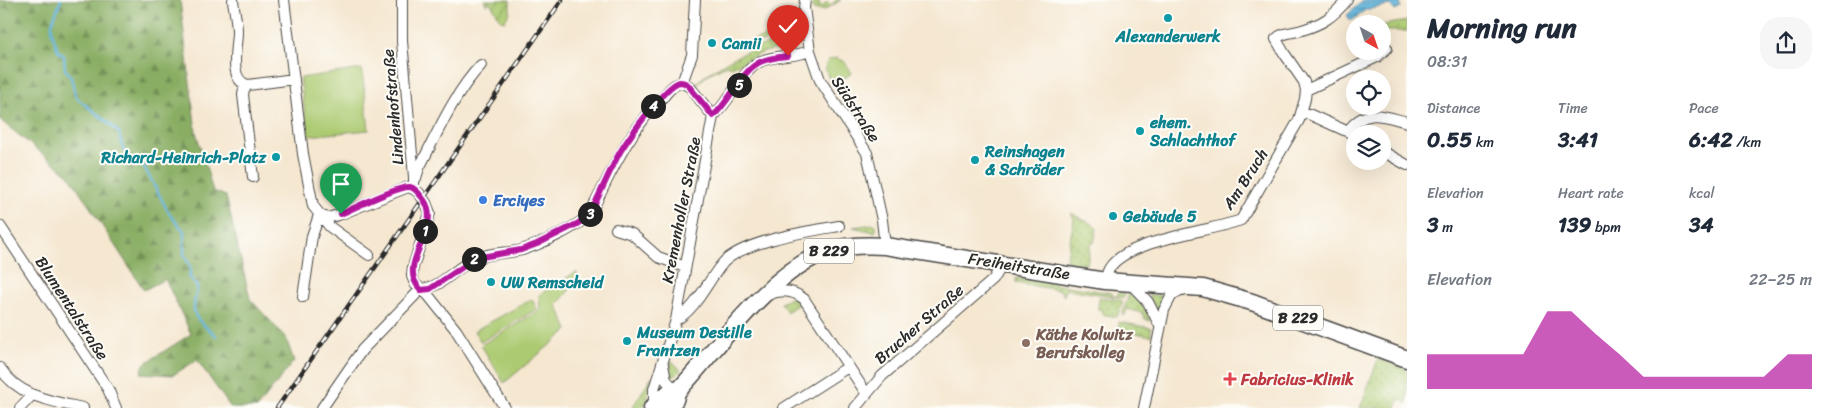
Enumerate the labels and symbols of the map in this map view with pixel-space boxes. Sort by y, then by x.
pin [767,5,809,56]
marker: Alexanderwerk [1162,12,1174,24]
north arrow [1346,15,1391,60]
place label: Alexanderwerk [1114,22,1221,51]
place label: Camii [721,29,762,58]
marker: Camii [706,37,718,49]
street label: Lindenhofstraße [373,48,413,166]
street label: Südstraße [823,70,889,148]
pin: 5 [726,72,752,98]
pin: 4 [640,94,666,118]
place label: ehem. Schlachthof [1149,108,1237,155]
marker: ehem. Schlachthof [1134,125,1146,137]
street label: Kremenholler Straße [653,134,709,286]
place label: Reinshagen & Schröder [984,137,1065,184]
street label: Am Bruch [1214,142,1276,216]
place label: Richard-Heinrich-Platz [100,143,267,172]
marker: Richard-Heinrich-Platz [270,151,282,163]
marker: Reinshagen & Schröder [969,154,981,166]
pin [320,163,362,214]
place label: Erciyes [493,186,545,215]
marker: Erciyes [477,194,489,206]
pin: 3 [578,202,602,226]
place label: Gebäude 5 [1122,202,1197,231]
marker: Gebäude 5 [1107,210,1119,222]
pin: 1 [412,218,438,244]
road number: B 229 [804,238,854,264]
street label: Freiheitstraße [966,244,1072,288]
pin: 2 [462,246,486,272]
street label: Blumentalstraße [27,250,117,366]
place label: UW Remscheid [501,268,605,297]
marker: UW Remscheid [485,276,497,288]
street label: Brucher Straße [867,276,971,372]
road number: B 229 [1273,306,1323,330]
place label: Museum Destille Frantzen [636,318,752,365]
place label: Käthe Kolwitz Berufskolleg [1035,320,1133,367]
marker: Museum Destille Frantzen [621,335,633,347]
marker: Käthe Kolwitz Berufskolleg [1020,337,1032,349]
place label: Fabricius-Klinik [1240,365,1354,394]
marker: Fabricius-Klinik [1223,372,1237,386]

